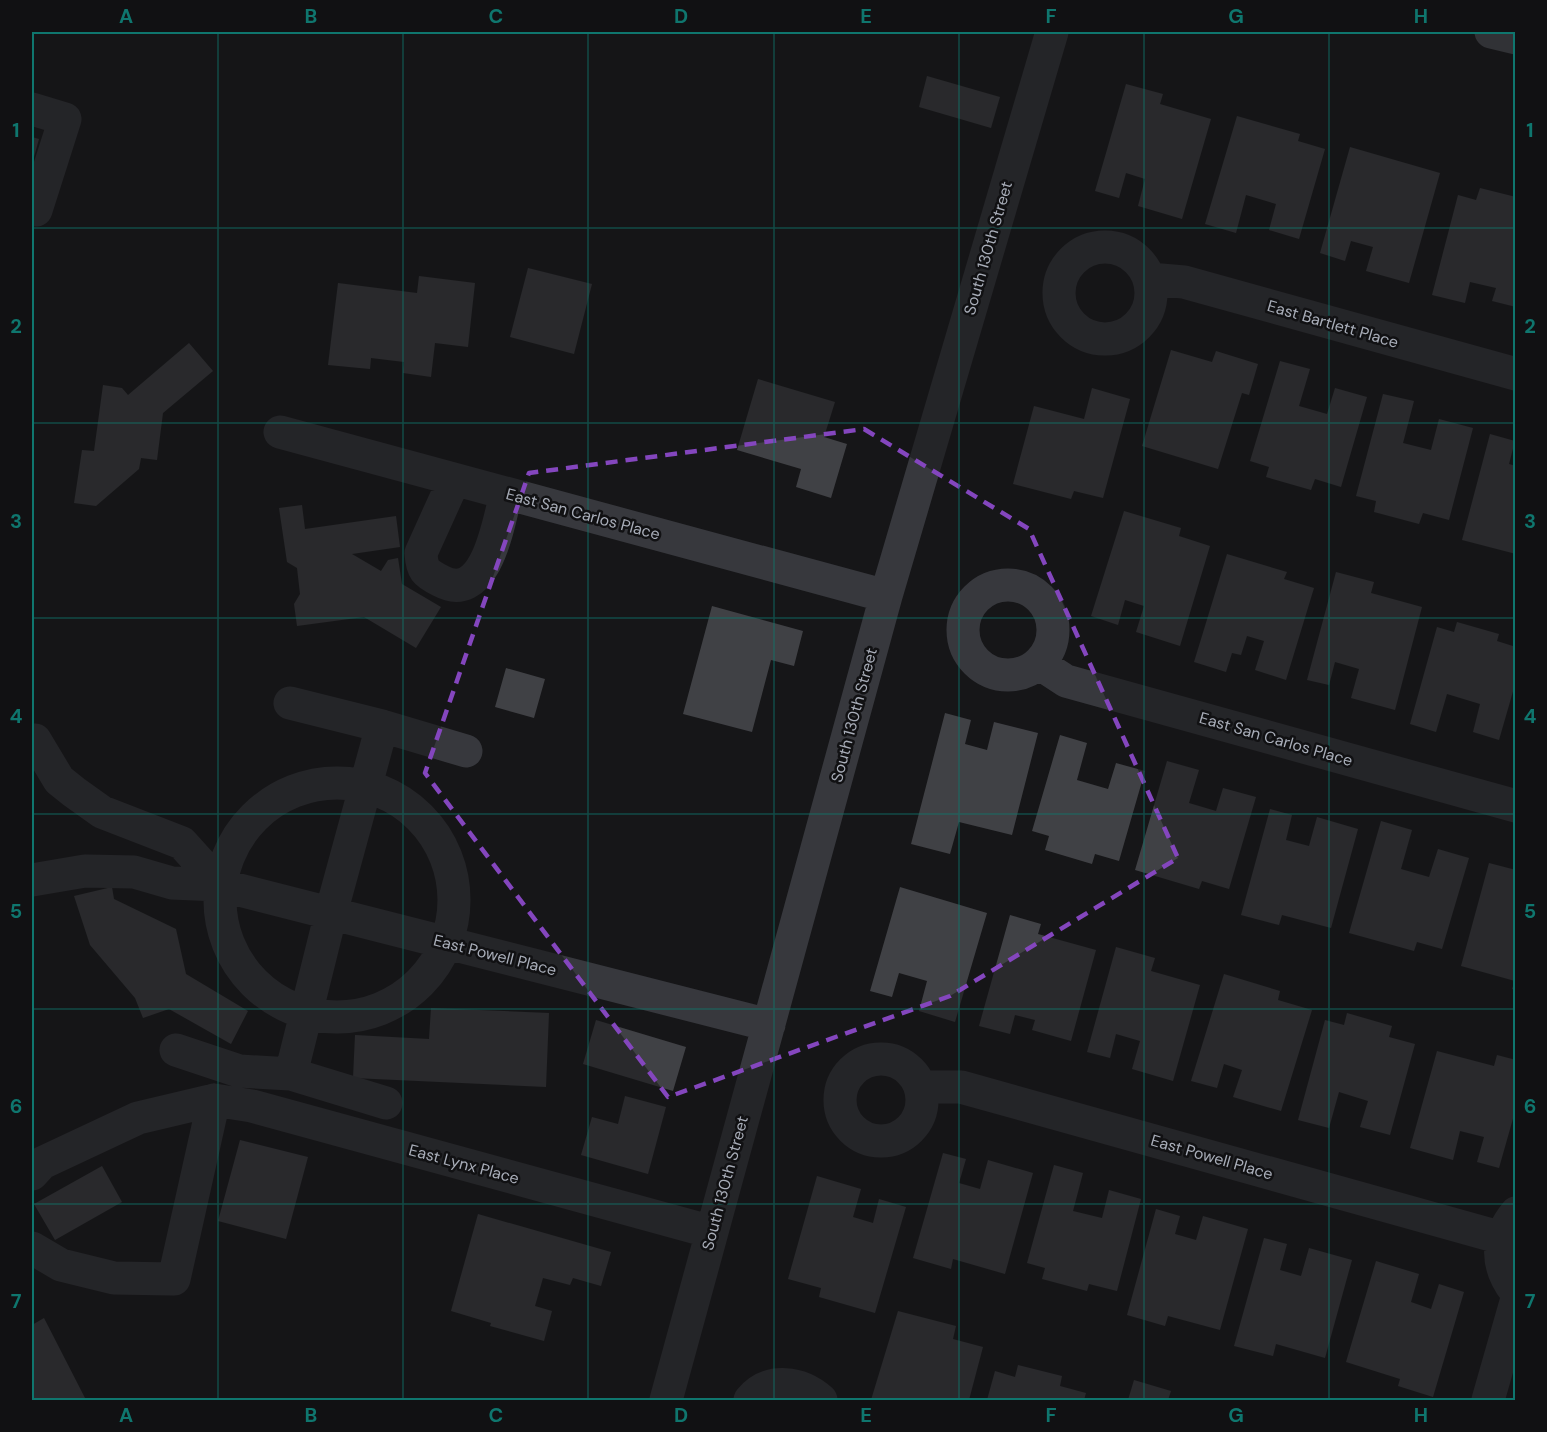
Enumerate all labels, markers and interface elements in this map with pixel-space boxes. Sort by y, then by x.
text: A [119,3,133,29]
text: B [305,3,317,29]
text: C [489,3,503,29]
text: D [674,3,688,29]
text: E [860,3,872,29]
text: F [1045,3,1057,29]
text: G [1228,3,1244,29]
text: H [1414,3,1428,29]
text: 1 [12,117,20,143]
text: 1 [1526,117,1534,143]
street label: South 130th Street [959,179,1017,317]
street label: East Bartlett Place [1265,295,1401,353]
text: 2 [10,313,22,339]
text: 2 [1524,313,1536,339]
street label: East San Carlos Place [504,483,662,545]
text: 3 [10,508,22,534]
text: 3 [1524,508,1536,534]
street label: South 130th Street [826,646,882,784]
text: 4 [10,703,23,729]
text: 4 [1524,703,1537,729]
street label: East San Carlos Place [1197,707,1355,771]
text: 5 [10,898,22,924]
text: 5 [1524,898,1536,924]
street label: East Powell Place [431,930,559,980]
text: 6 [10,1093,22,1119]
text: 6 [1524,1093,1536,1119]
street label: South 130th Street [697,1114,753,1252]
street label: East Powell Place [1148,1130,1276,1184]
street label: East Lynx Place [406,1139,522,1189]
text: 7 [11,1288,22,1314]
text: 7 [1525,1288,1536,1314]
text: A [119,1402,133,1428]
text: B [305,1402,317,1428]
text: C [489,1402,503,1428]
text: D [674,1402,688,1428]
text: E [860,1402,872,1428]
text: F [1045,1402,1057,1428]
text: G [1228,1402,1244,1428]
text: H [1414,1402,1428,1428]

